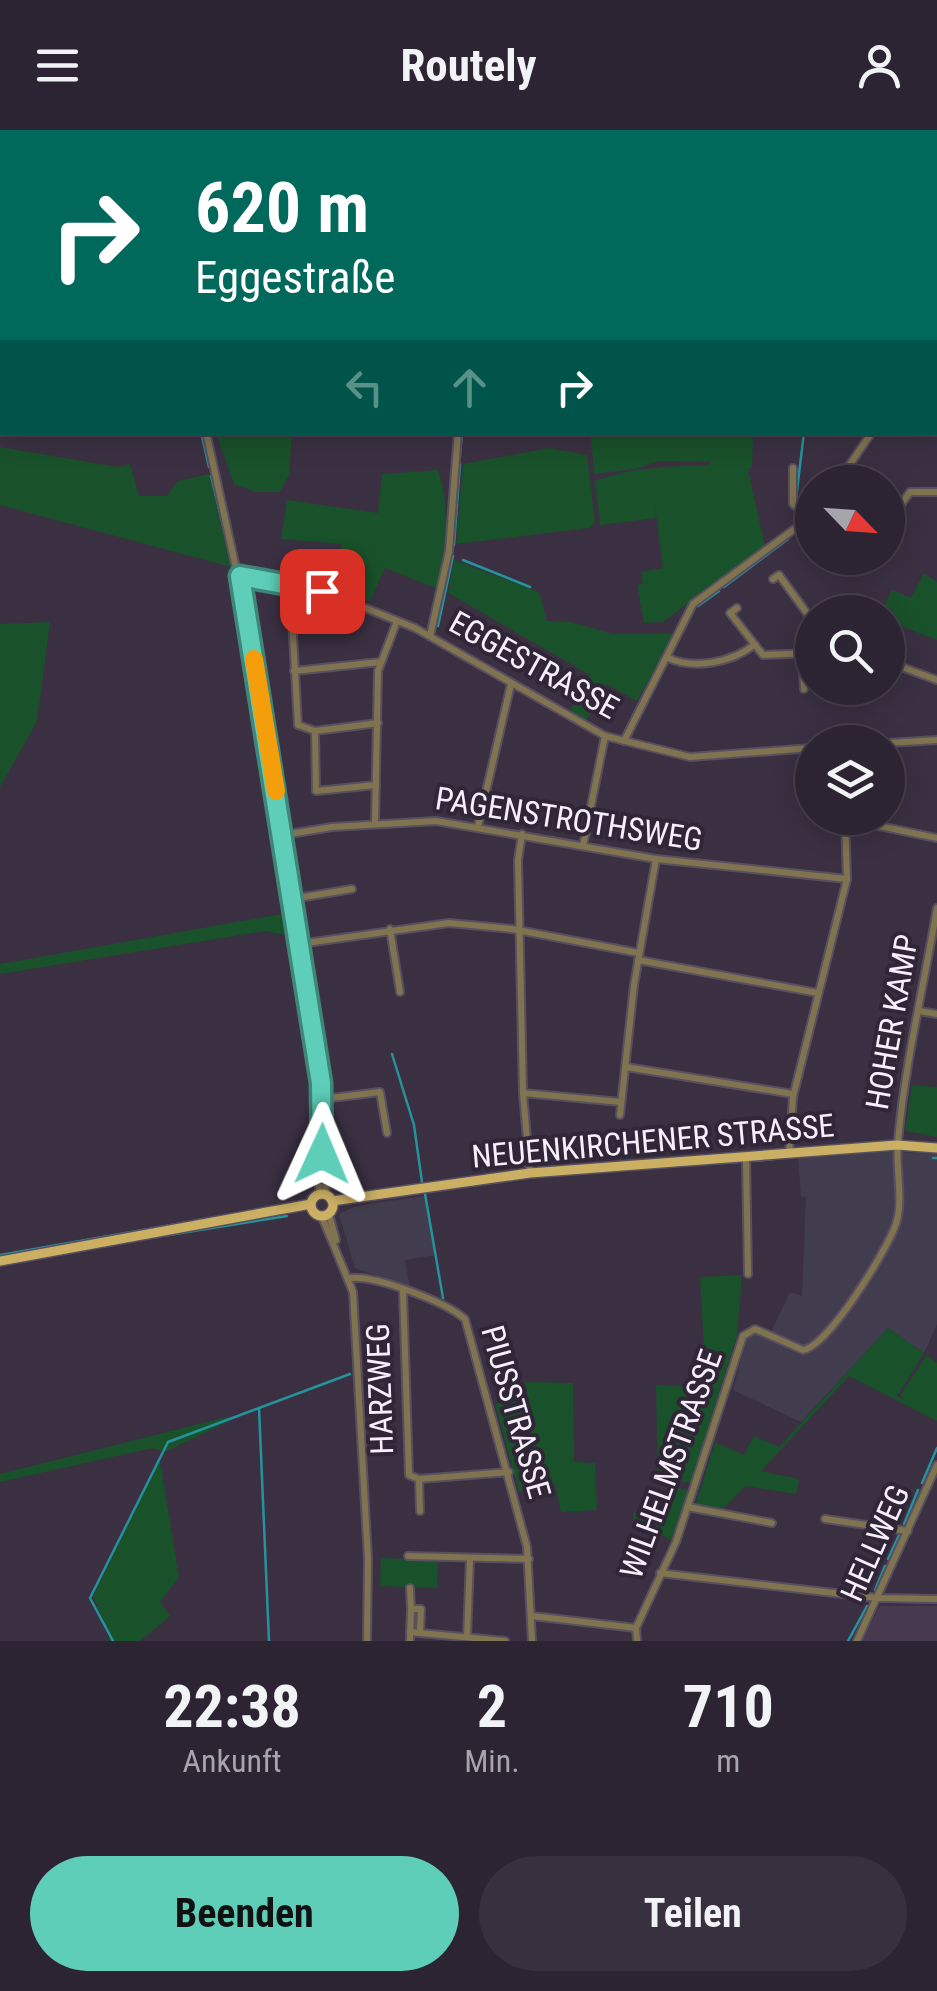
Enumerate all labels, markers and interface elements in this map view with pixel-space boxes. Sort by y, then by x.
icon: menu [30,38,85,93]
icon: person [852,38,907,93]
text: Routely [400,39,537,92]
text: 620 m [195,167,369,249]
icon: right [30,170,160,300]
text: Eggestraße [195,251,395,304]
icon: left [337,360,392,415]
icon: ahead [442,360,497,415]
icon: right [547,360,602,415]
north arrow [795,465,905,575]
map controls [795,465,905,835]
pin [280,549,365,634]
icon: arrive [295,564,350,619]
button: search [795,595,905,705]
street label: EGGESTRASSE [443,603,625,727]
button: layers [795,725,905,835]
street label: PAGENSTROTHSWEG [433,779,705,859]
street label: HOHER KAMP [858,932,926,1112]
position arrow [270,1102,374,1206]
street label: NEUENKIRCHENER STRASSE [470,1106,836,1176]
street label: PIUSSTRASSE [473,1321,559,1503]
street label: HARZWEG [359,1323,401,1455]
street label: WILHELMSTRASSE [612,1344,730,1584]
street label: HELLWEG [833,1479,917,1607]
text: 22:38 [163,1671,301,1742]
text: 2 [477,1671,507,1742]
text: 710 [683,1671,774,1742]
text: Ankunft [183,1742,282,1780]
text: Min. [464,1742,520,1780]
text: m [716,1742,740,1780]
button: Beenden [30,1856,459,1971]
button: Teilen [479,1856,907,1971]

